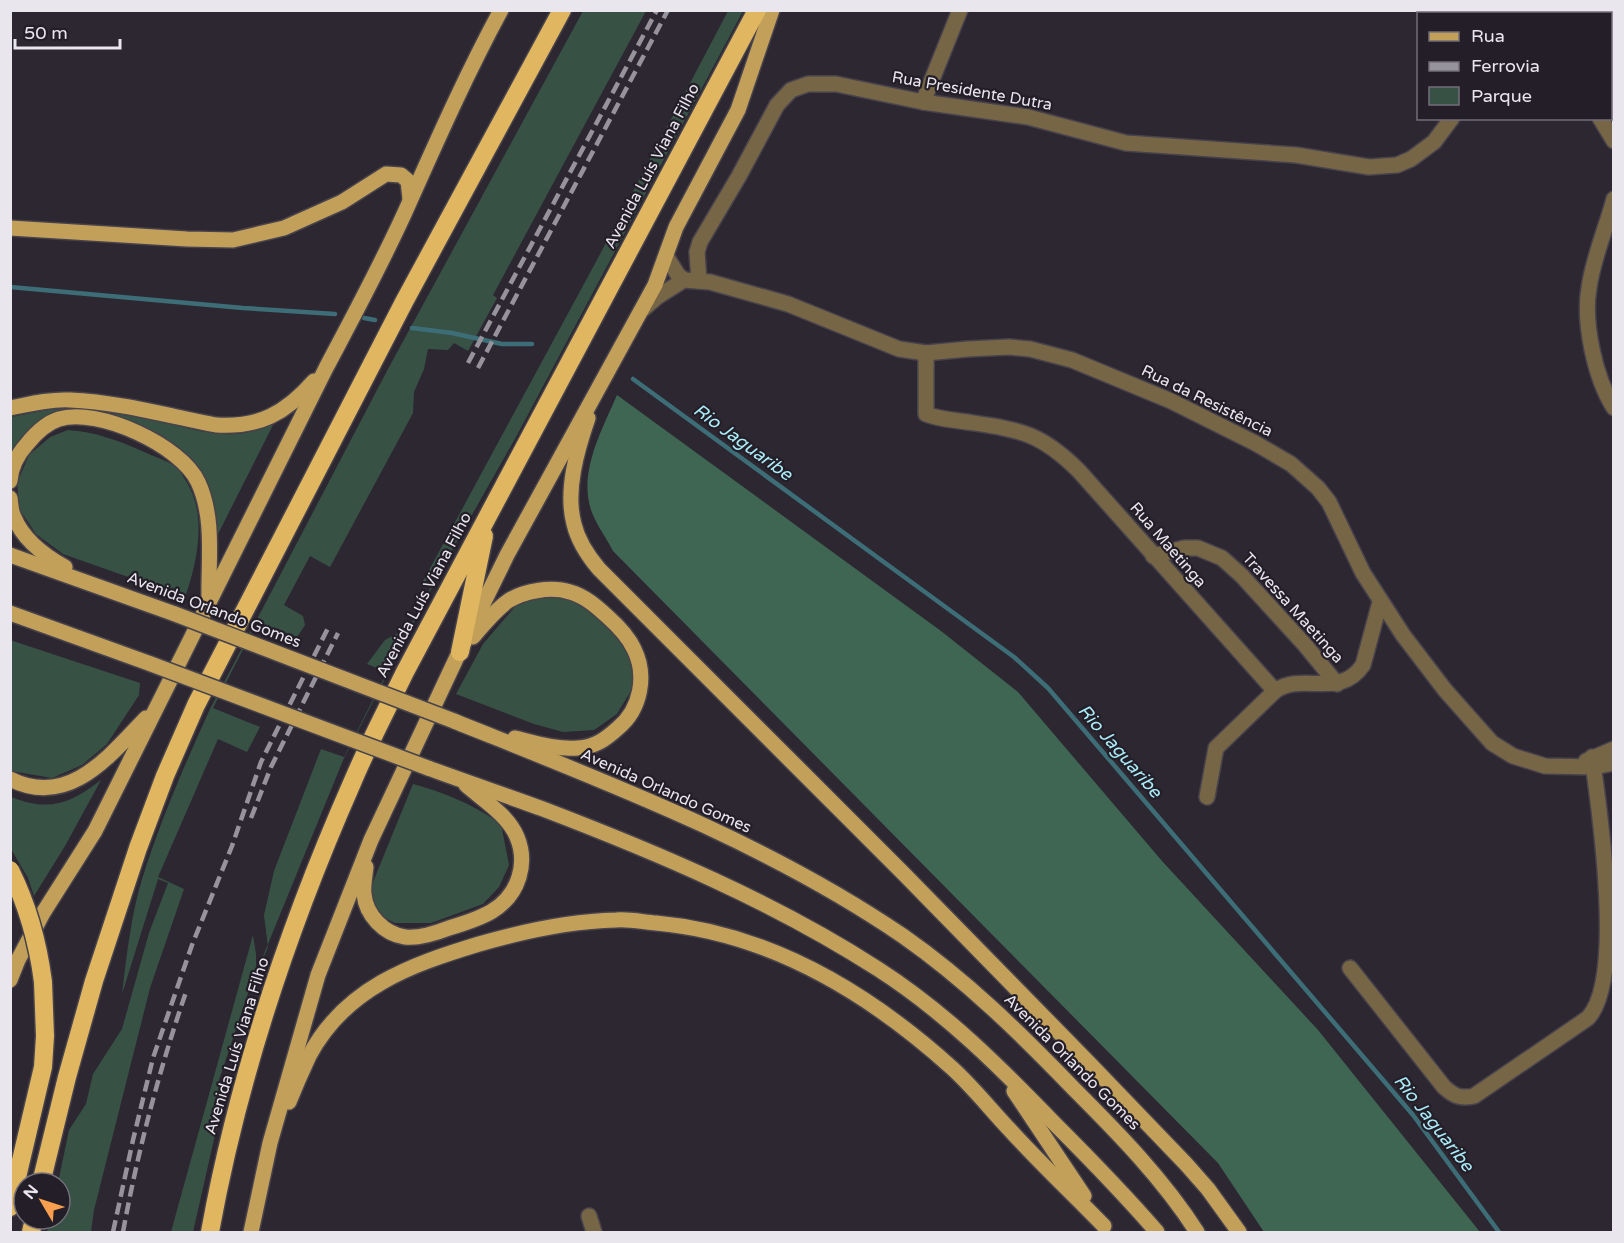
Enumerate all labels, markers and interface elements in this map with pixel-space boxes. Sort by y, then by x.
scale bar [15,12,120,50]
legend [1417,12,1612,120]
text: 50 m [24,22,68,44]
text: Rua [1471,25,1505,47]
text: Ferrovia [1471,55,1540,77]
street label: Rua Presidente Dutra [890,67,1054,115]
street label: Avenida Luís Viana Filho [600,80,704,252]
text: Parque [1471,85,1532,107]
street label: Rua da Resistência [1138,361,1276,441]
water label: Rio Jaguaribe [689,399,797,486]
street label: Rua Maetinga [1125,498,1211,592]
street label: Avenida Luís Viana Filho [372,509,476,681]
street label: Travessa Maetinga [1238,548,1348,668]
street label: Avenida Orlando Gomes [124,568,304,652]
water label: Rio Jaguaribe [1073,700,1167,803]
street label: Avenida Orlando Gomes [578,744,754,838]
street label: Avenida Luís Viana Filho [200,955,274,1137]
street label: Avenida Orlando Gomes [1000,990,1144,1134]
water label: Rio Jaguaribe [1389,1070,1479,1176]
north arrow [12,1171,72,1231]
text: N [19,1181,43,1203]

